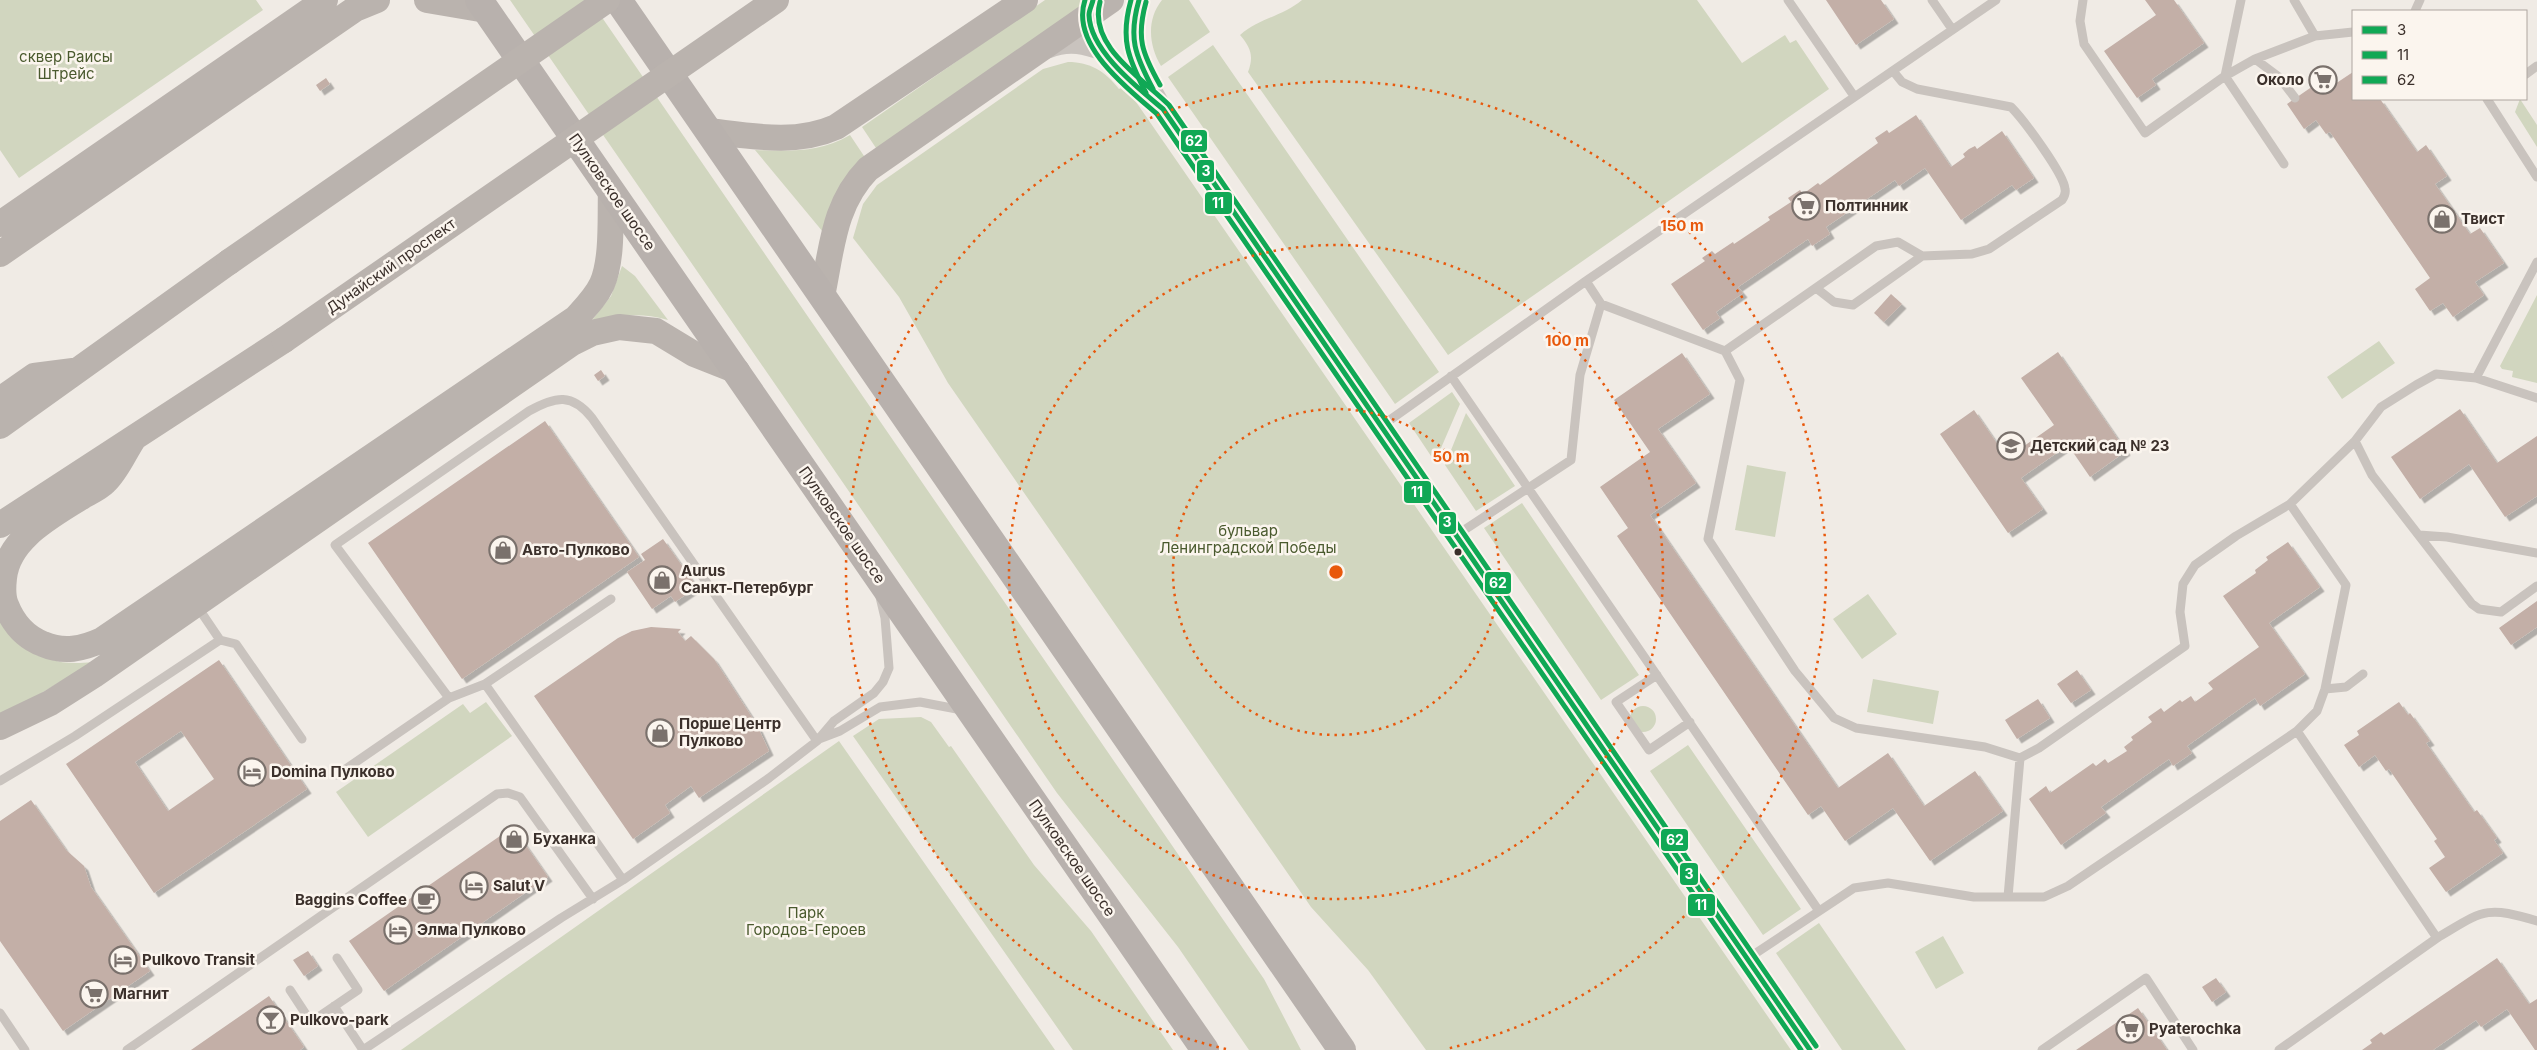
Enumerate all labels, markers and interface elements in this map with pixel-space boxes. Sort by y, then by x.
legend [2352,10,2527,100]
text: 3 [2397,20,2406,39]
text: 11 [2397,45,2409,64]
park label: сквер Раисы Штрейс [19,47,113,83]
supermarket icon: Около [2308,65,2338,95]
place label: Около [2257,70,2304,89]
text: 62 [2397,70,2415,89]
line badge: 62 [1180,129,1208,153]
street label: Пулковское шоссе [565,130,660,254]
text: 62 [1185,132,1203,149]
line badge: 3 [1196,159,1215,183]
text: 3 [1201,162,1211,179]
line badge: 11 [1204,191,1233,215]
supermarket icon: Полтинник [1791,191,1821,221]
text: 11 [1212,194,1224,211]
place label: Полтинник [1825,196,1909,215]
shop icon: Твист [2427,204,2457,234]
place label: Твист [2461,209,2505,228]
street label: Дунайский проспект [322,214,459,317]
text: 150 m [1660,216,1704,235]
text: 100 m [1545,331,1589,350]
school or university icon: Детский сад № 23 [1996,431,2026,461]
place label: Детский сад № 23 [2030,436,2170,455]
text: 50 m [1433,447,1469,466]
street label: Пулковское шоссе [795,463,890,587]
line badge: 11 [1403,480,1432,504]
text: 11 [1411,483,1423,500]
line badge: 3 [1438,511,1457,535]
text: 3 [1442,513,1452,530]
park label: бульвар Ленинградской Победы [1159,521,1337,557]
shop icon: Авто-Пулково [488,535,518,565]
place label: Авто-Пулково [522,540,630,559]
unlabelled marker [1453,547,1463,557]
place label: Aurus Санкт-Петербург [681,561,813,597]
centre of rings [1327,563,1345,581]
shop icon: Aurus Санкт-Петербург [647,565,677,595]
line badge: 62 [1484,571,1512,595]
text: 62 [1489,574,1507,591]
place label: Порше Центр Пулково [679,714,781,750]
shop icon: Порше Центр Пулково [645,718,675,748]
hotel icon: Domina Пулково [237,757,267,787]
place label: Domina Пулково [271,762,395,781]
street label: Пулковское шоссе [1025,796,1120,920]
shop icon: Буханка [499,824,529,854]
line badge: 62 [1660,828,1689,852]
place label: Буханка [533,829,596,848]
text: 62 [1666,831,1684,848]
line badge: 3 [1679,862,1699,886]
text: 3 [1684,865,1694,882]
hotel icon: Salut V [459,871,489,901]
place label: Salut V [493,876,545,895]
cafe icon: Baggins Coffee [411,885,441,915]
place label: Baggins Coffee [295,890,407,909]
line badge: 11 [1687,893,1716,917]
text: 11 [1695,896,1707,913]
park label: Парк Городов-Героев [746,903,866,939]
hotel icon: Элма Пулково [383,915,413,945]
place label: Элма Пулково [417,920,526,939]
hotel icon: Pulkovo Transit [108,945,138,975]
place label: Pulkovo Transit [142,950,255,969]
supermarket icon: Магнит [79,979,109,1009]
place label: Магнит [113,984,169,1003]
bar icon: Pulkovo-park [256,1005,286,1035]
place label: Pulkovo-park [290,1010,389,1029]
supermarket icon: Pyaterochka [2115,1014,2145,1044]
place label: Pyaterochka [2149,1019,2241,1038]

